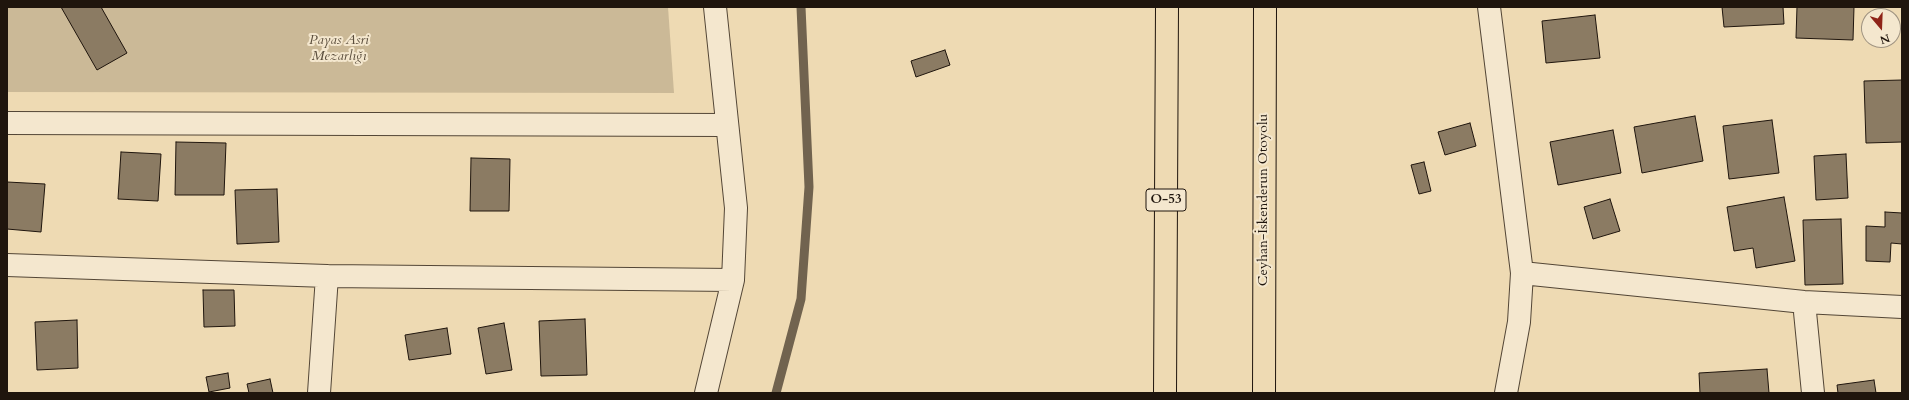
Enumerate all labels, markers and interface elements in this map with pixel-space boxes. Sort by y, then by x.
north arrow [1861,8,1901,48]
text: N [1878,30,1892,48]
park label: Payas Asri Mezarlığı [309,33,369,66]
street label: Ceyhan-İskenderun Otoyolu [1256,114,1272,286]
road number: O-53 [1146,189,1186,211]

